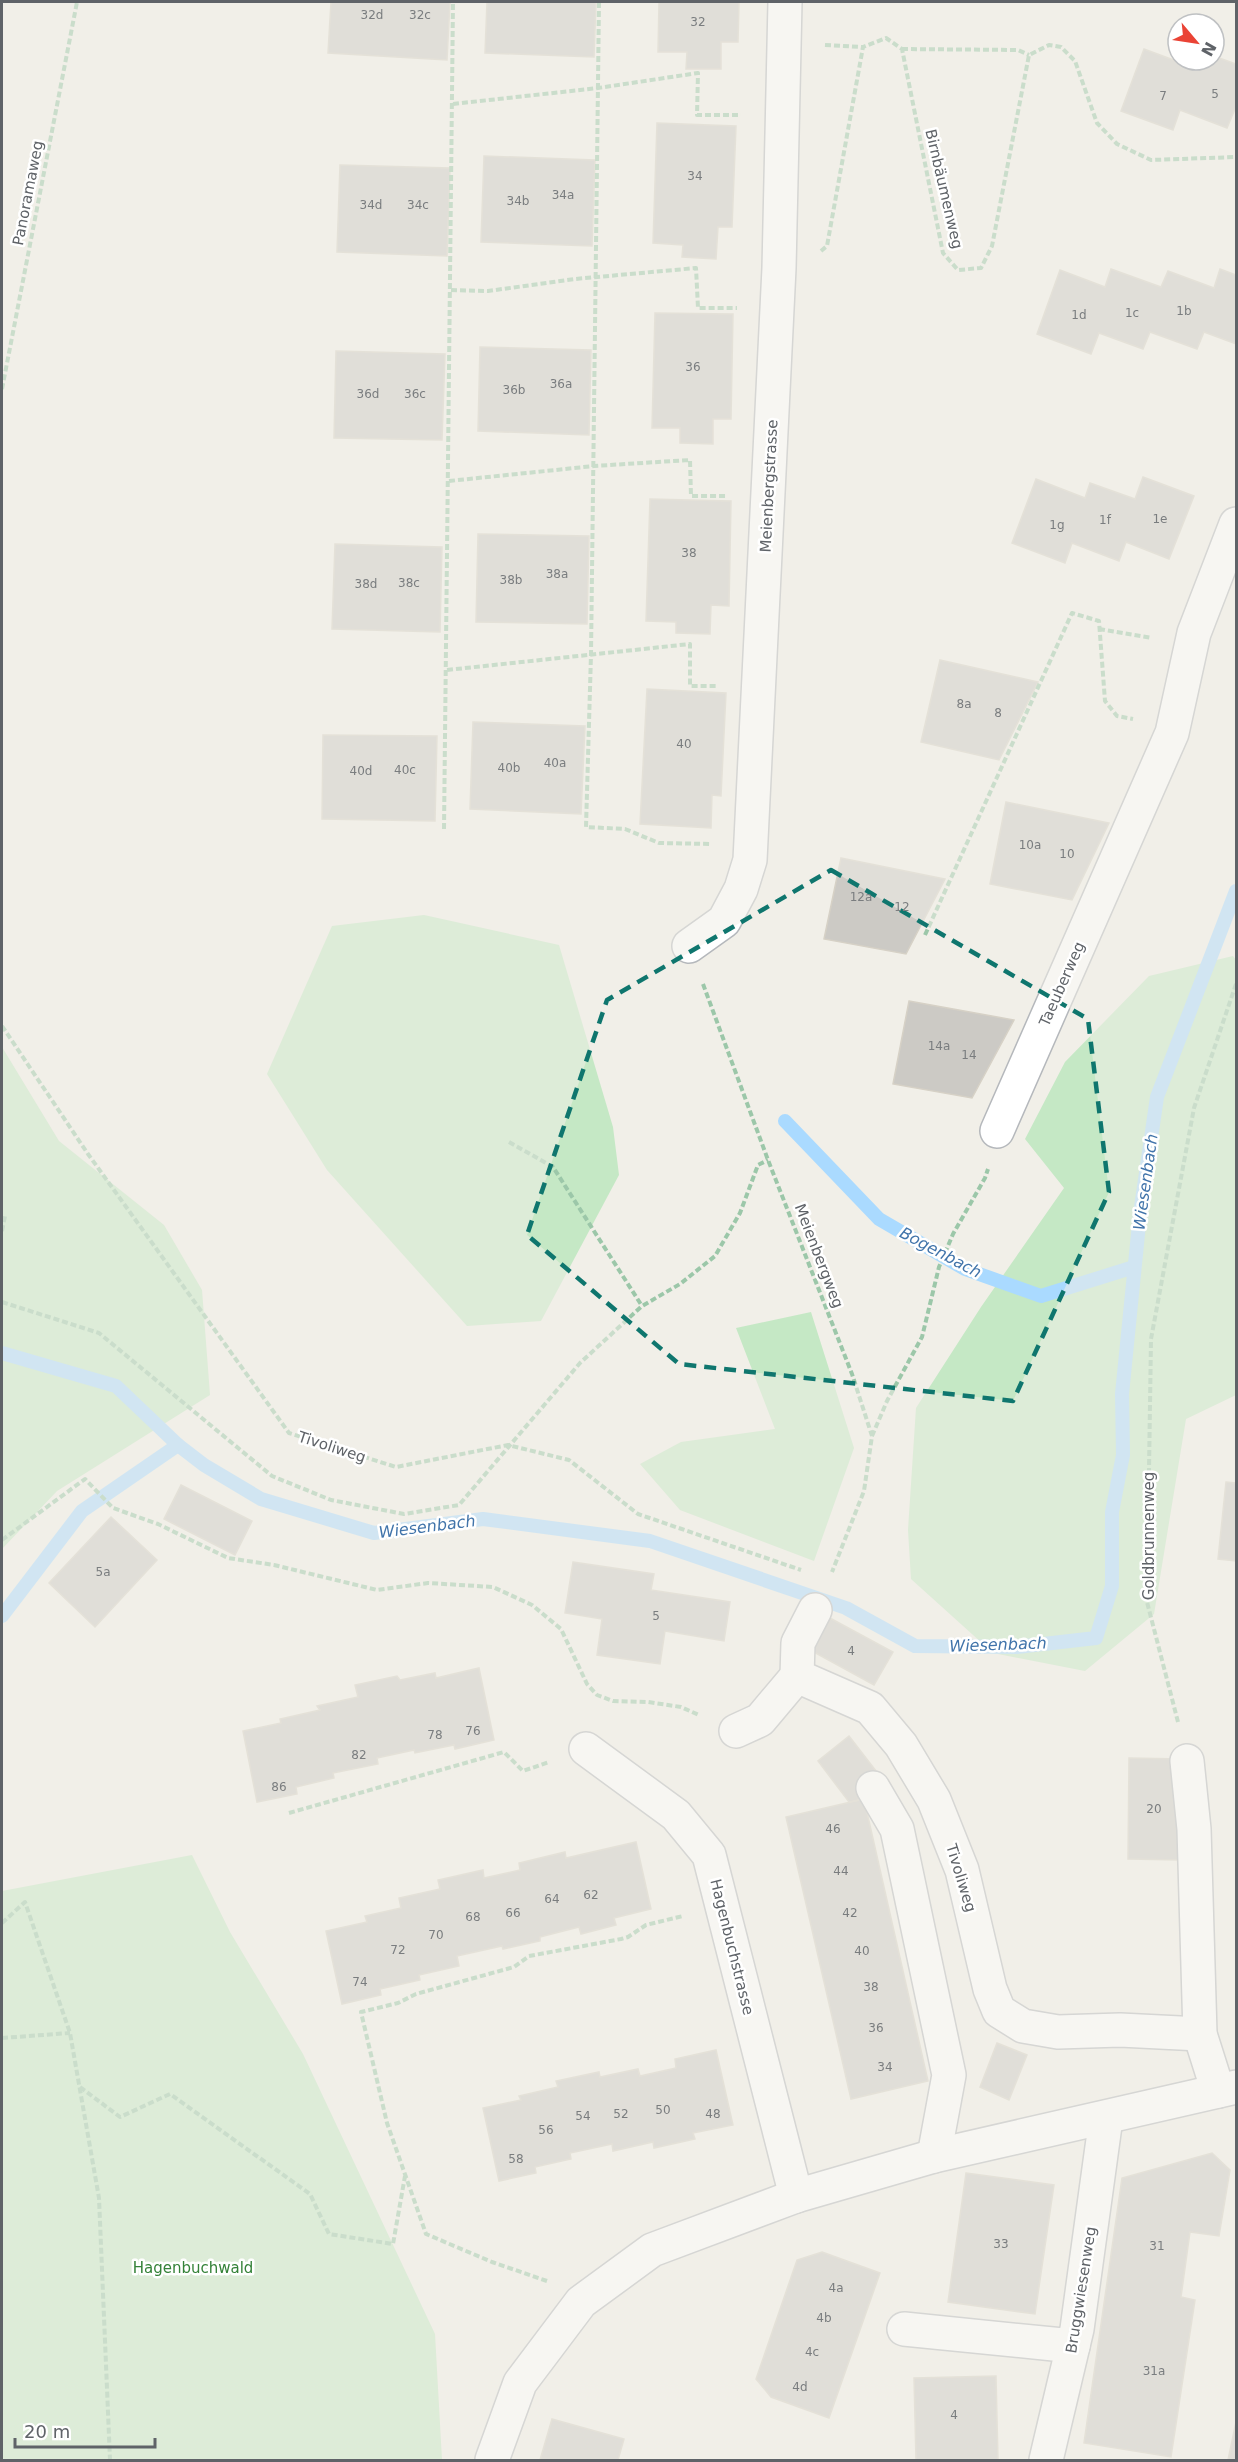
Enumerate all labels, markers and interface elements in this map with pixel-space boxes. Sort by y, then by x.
house number: 32d [361,8,383,22]
house number: 32c [409,8,431,22]
north arrow [1166,12,1226,72]
house number: 32 [690,15,706,29]
text: N [1197,39,1220,59]
house number: 5 [1211,87,1219,101]
house number: 7 [1159,89,1167,103]
street label: Birnbäumenweg [921,127,967,251]
street label: Panoramaweg [9,139,47,247]
house number: 34 [687,169,703,183]
house number: 34a [552,188,574,202]
house number: 34b [507,194,529,208]
house number: 34d [360,198,382,212]
house number: 34c [407,198,429,212]
house number: 1b [1176,304,1192,318]
house number: 1c [1125,306,1139,320]
house number: 1d [1071,308,1087,322]
house number: 36 [685,360,701,374]
house number: 36a [550,377,572,391]
house number: 36b [503,383,525,397]
house number: 36d [357,387,379,401]
house number: 36c [404,387,426,401]
street label: Meienbergstrasse [757,419,781,553]
house number: 1e [1152,512,1168,526]
house number: 1f [1099,513,1112,527]
house number: 1g [1049,518,1065,532]
house number: 38 [681,546,697,560]
house number: 38a [546,567,568,581]
house number: 38b [500,573,522,587]
house number: 38c [398,576,420,590]
house number: 38d [355,577,377,591]
house number: 8a [957,697,972,711]
house number: 8 [994,706,1002,720]
house number: 40 [676,737,692,751]
house number: 40a [544,756,566,770]
house number: 40b [498,761,520,775]
house number: 40c [394,763,416,777]
house number: 40d [350,764,372,778]
house number: 10a [1019,838,1041,852]
house number: 10 [1059,847,1075,861]
house number: 12a [850,890,872,904]
house number: 12 [894,900,910,914]
street label: Taeuberweg [1035,939,1089,1030]
house number: 14a [928,1039,950,1053]
house number: 14 [961,1048,977,1062]
water label: Wiesenbach [1129,1133,1162,1232]
street label: Meienbergweg [791,1201,847,1311]
water label: Bogenbach [897,1223,985,1282]
street label: Tivoliweg [295,1427,368,1466]
street label: Goldbrunnenweg [1140,1472,1158,1600]
water label: Wiesenbach [378,1511,477,1542]
house number: 5a [96,1565,111,1579]
house number: 5 [652,1609,660,1623]
water label: Wiesenbach [949,1633,1047,1656]
house number: 4 [847,1644,855,1658]
house number: 76 [465,1724,481,1738]
house number: 78 [427,1728,443,1742]
house number: 82 [351,1748,367,1762]
house number: 86 [271,1780,287,1794]
house number: 20 [1146,1802,1162,1816]
house number: 46 [825,1822,841,1836]
street label: Tivoliweg [942,1841,980,1914]
house number: 44 [833,1864,849,1878]
street label: Hagenbuchstrasse [706,1877,758,2017]
house number: 62 [583,1888,599,1902]
house number: 64 [544,1892,560,1906]
house number: 66 [505,1906,521,1920]
house number: 42 [842,1906,858,1920]
house number: 68 [465,1910,481,1924]
house number: 70 [428,1928,444,1942]
house number: 72 [390,1943,406,1957]
house number: 40 [854,1944,870,1958]
house number: 74 [352,1975,368,1989]
house number: 38 [863,1980,879,1994]
house number: 36 [868,2021,884,2035]
house number: 34 [877,2060,893,2074]
house number: 50 [655,2103,671,2117]
house number: 52 [613,2107,629,2121]
house number: 48 [705,2107,721,2121]
house number: 54 [575,2109,591,2123]
house number: 56 [538,2123,554,2137]
house number: 58 [508,2152,524,2166]
street label: Bruggwiesenweg [1062,2225,1100,2355]
house number: 33 [993,2237,1009,2251]
house number: 31 [1149,2239,1165,2253]
park label: Hagenbuchwald [133,2259,253,2277]
house number: 4a [829,2281,844,2295]
house number: 4b [816,2311,832,2325]
house number: 4c [805,2345,819,2359]
house number: 31a [1143,2364,1165,2378]
house number: 4d [792,2380,808,2394]
house number: 4 [950,2408,958,2422]
scale bar [15,2411,154,2449]
text: 20 m [24,2421,70,2442]

